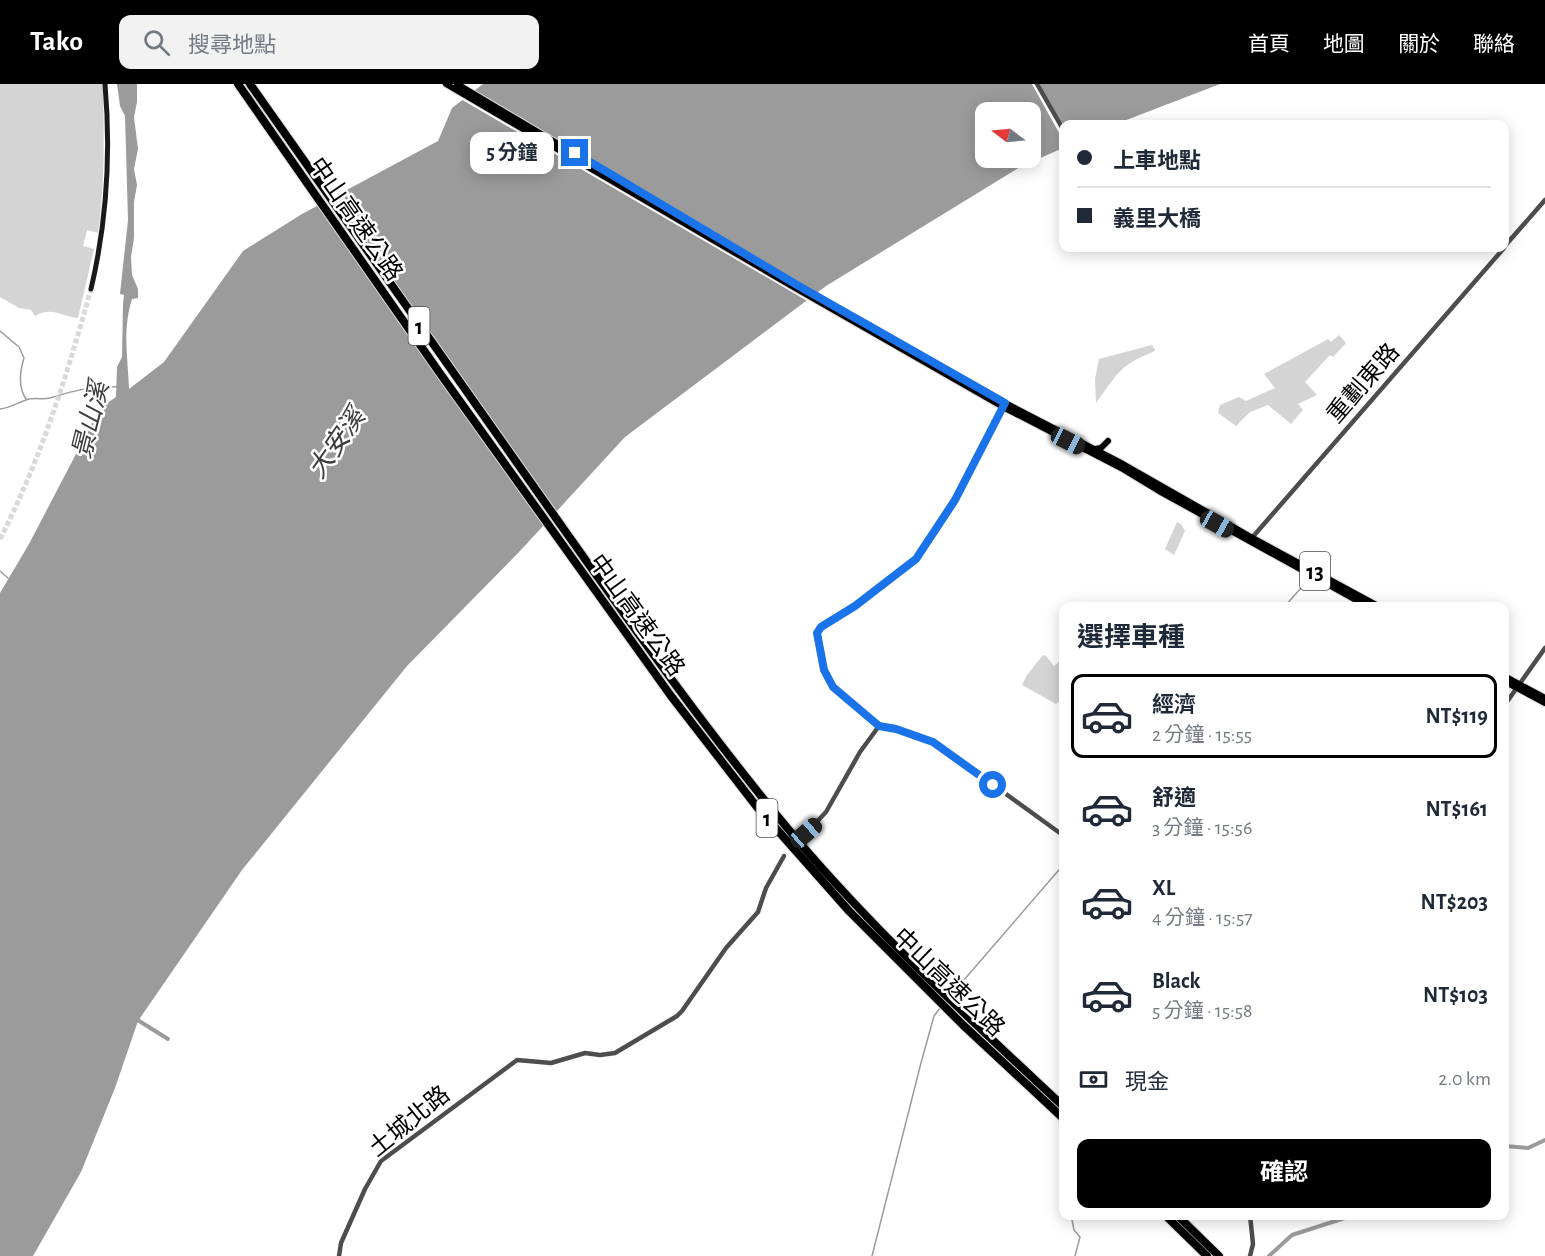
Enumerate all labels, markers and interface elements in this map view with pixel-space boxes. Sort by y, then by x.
search box [119,15,539,69]
icon: search [140,26,173,59]
text: Tako [30,28,83,56]
text: 搜尋地點 [188,34,276,56]
text: 首頁 [1248,34,1290,55]
text: 地圖 [1323,34,1365,55]
text: 關於 [1398,34,1440,55]
text: 聯絡 [1473,34,1515,55]
north arrow [975,102,1041,168]
map controls [975,102,1041,168]
callout: 5 分鐘 [470,132,554,174]
route end [561,139,588,166]
text: 5 分鐘 [486,143,538,163]
text: 上車地點 [1113,150,1201,172]
street label: 中山高速公路 [304,153,408,285]
text: 義里大橋 [1113,208,1201,230]
road number: 1 [408,307,430,345]
street label: 重劃東路 [1322,338,1404,428]
water label: 景山溪 [68,375,114,461]
water label: 大安溪 [303,400,372,483]
car [1048,425,1088,457]
car [1197,507,1237,541]
street label: 中山高速公路 [584,549,690,681]
road number: 13 [1300,552,1330,590]
text: 選擇車種 [1077,624,1185,651]
icon: car [1080,689,1134,743]
text: 經濟 [1152,694,1196,716]
text: NT$119 [1425,705,1488,727]
text: 2 分鐘 · 15:55 [1152,725,1252,745]
route start [979,771,1006,798]
icon: car [1080,782,1134,836]
text: 舒適 [1152,787,1196,809]
text: NT$161 [1425,798,1488,820]
road number: 1 [756,799,777,837]
car [787,814,825,852]
text: 3 分鐘 · 15:56 [1152,818,1252,838]
icon: car [1080,875,1134,929]
text: XL [1152,877,1175,899]
text: NT$203 [1421,891,1488,913]
text: 4 分鐘 · 15:57 [1152,908,1253,928]
street label: 中山高速公路 [888,923,1010,1041]
icon: car [1080,968,1134,1022]
text: Black [1152,970,1200,992]
text: NT$103 [1423,984,1488,1006]
text: 5 分鐘 · 15:58 [1152,1001,1253,1021]
icon: cash [1077,1063,1110,1096]
text: 2.0 km [1438,1069,1491,1089]
text: 現金 [1125,1071,1169,1093]
street label: 土城北路 [364,1081,454,1161]
button: 確認 [1077,1139,1491,1208]

